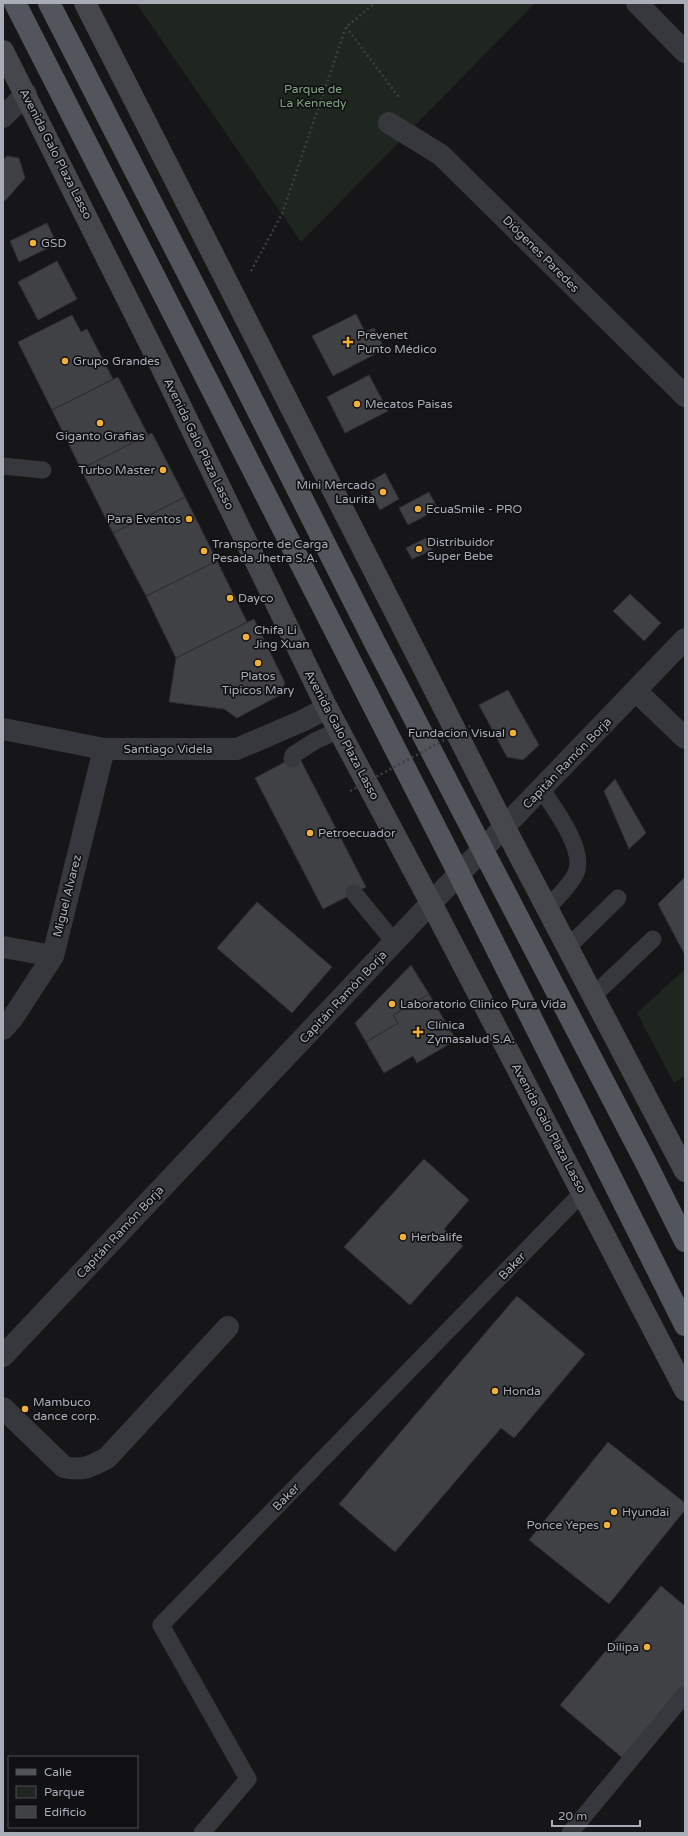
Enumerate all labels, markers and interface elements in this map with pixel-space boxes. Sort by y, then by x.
park label: Parque de La Kennedy [279,82,347,110]
street label: Avenida Galo Plaza Lasso [17,86,95,222]
street label: Diógenes Paredes [500,213,582,295]
place label: GSD [41,236,67,250]
marker: GSD [28,238,38,248]
place label: Prevenet Punto Médico [357,328,437,356]
marker: Prevenet Punto Médico [342,336,354,348]
place label: Grupo Grandes [73,354,160,368]
marker: Grupo Grandes [60,356,70,366]
street label: Avenida Galo Plaza Lasso [161,376,237,512]
place label: Mecatos Paisas [365,397,453,411]
marker: Mecatos Paisas [352,399,362,409]
marker: Giganto Grafias [95,418,105,428]
place label: Giganto Grafias [56,429,145,443]
place label: Turbo Master [79,463,155,477]
marker: Turbo Master [158,465,168,475]
place label: Mini Mercado Laurita [296,478,375,506]
marker: Mini Mercado Laurita [378,487,388,497]
place label: EcuaSmile - PRO [426,502,523,516]
marker: EcuaSmile - PRO [413,504,423,514]
place label: Para Eventos [107,512,181,526]
marker: Para Eventos [184,514,194,524]
place label: Distribuidor Super Bebe [427,535,494,563]
place label: Transporte de Carga Pesada Jhetra S.A. [212,537,328,565]
marker: Distribuidor Super Bebe [414,544,424,554]
marker: Transporte de Carga Pesada Jhetra S.A. [199,546,209,556]
place label: Dayco [238,591,274,605]
marker: Dayco [225,593,235,603]
place label: Chifa Li Jing Xuan [254,623,310,651]
marker: Chifa Li Jing Xuan [241,632,251,642]
marker: Platos Tipicos Mary [253,658,263,668]
street label: Avenida Galo Plaza Lasso [302,668,382,802]
place label: Platos Tipicos Mary [222,669,295,697]
street label: Capitán Ramón Borja [520,714,614,812]
place label: Fundacion Visual [408,726,505,740]
marker: Fundacion Visual [508,728,518,738]
street label: Santiago Videla [124,742,212,756]
place label: Petroecuador [318,826,396,840]
marker: Petroecuador [305,828,315,838]
street label: Miguel Alvarez [50,853,84,939]
street label: Capitán Ramón Borja [296,948,390,1046]
place label: Laboratorio Clinico Pura Vida [400,997,566,1011]
marker: Laboratorio Clinico Pura Vida [387,999,397,1009]
place label: Clínica Zymasalud S.A. [427,1018,515,1046]
marker: Clínica Zymasalud S.A. [412,1026,424,1038]
street label: Avenida Galo Plaza Lasso [509,1061,589,1195]
street label: Capitán Ramón Borja [73,1183,167,1281]
place label: Herbalife [411,1230,463,1244]
marker: Herbalife [398,1232,408,1242]
street label: Baker [496,1249,529,1283]
place label: Honda [503,1384,541,1398]
marker: Honda [490,1386,500,1396]
place label: Mambuco dance corp. [33,1395,100,1423]
marker: Mambuco dance corp. [20,1404,30,1414]
street label: Baker [270,1480,303,1514]
place label: Hyundai [622,1505,669,1519]
marker: Hyundai [609,1507,619,1517]
place label: Ponce Yepes [527,1518,599,1532]
marker: Ponce Yepes [602,1520,612,1530]
place label: Dilipa [607,1640,639,1654]
marker: Dilipa [642,1642,652,1652]
legend [8,1756,138,1828]
text: Calle [44,1765,72,1779]
text: Parque [44,1785,85,1799]
scale bar [552,1802,640,1828]
text: Edificio [44,1805,86,1819]
text: 20 m [558,1809,587,1823]

